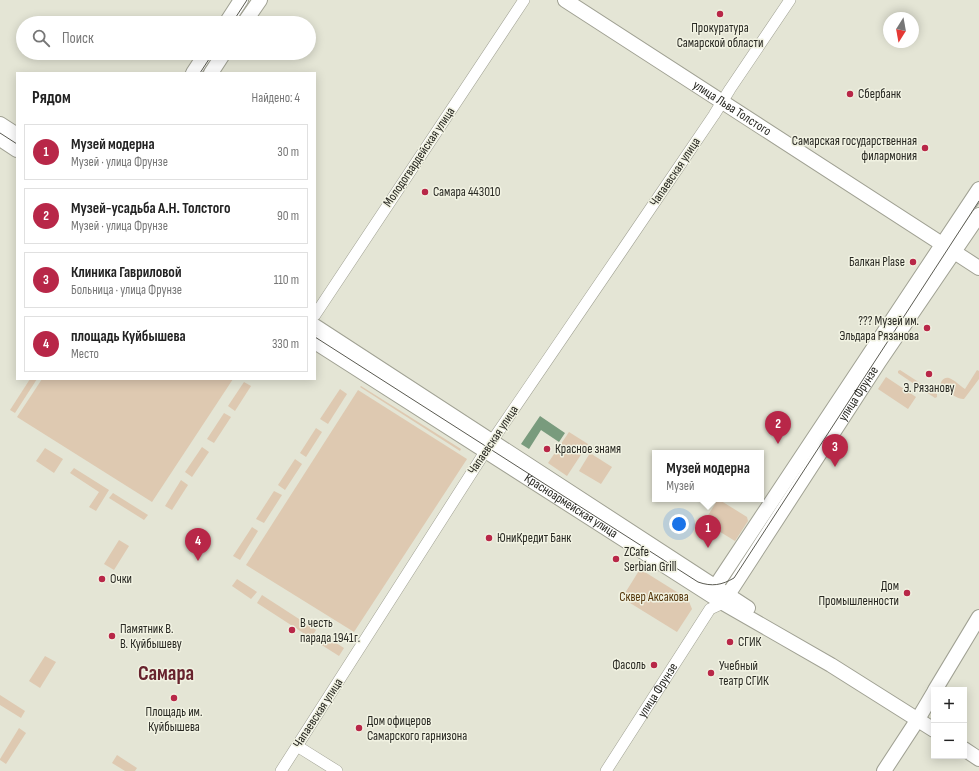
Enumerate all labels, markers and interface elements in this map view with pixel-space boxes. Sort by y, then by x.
marker: Прокуратура Самарской области [715,9,725,19]
north arrow [883,12,919,48]
search box [16,16,316,60]
place label: Прокуратура Самарской области [677,20,763,51]
icon: search [30,27,52,49]
text: Поиск [62,29,94,48]
street label: улица Льва Толстого [690,77,774,139]
place label: Сбербанк [858,86,901,102]
text: Рядом [32,88,71,108]
marker: Сбербанк [845,89,855,99]
text: Найдено: 4 [252,90,300,106]
street label: Молодогвардейская улица [380,104,458,210]
place label: Самарская государственная филармония [792,133,917,164]
street label: Чапаевская улица [646,134,704,210]
text: Музей модерна [71,135,155,154]
marker: Самарская государственная филармония [920,143,930,153]
text: 1 [43,144,49,160]
text: 30 m [277,144,299,160]
text: Музей · улица Фрунзе [71,154,168,170]
place label: Самара 443010 [433,184,501,200]
marker: Самара 443010 [420,187,430,197]
text: Музей-усадьба А.Н. Толстого [71,199,230,218]
text: 2 [43,208,49,224]
text: 90 m [277,208,299,224]
text: Музей · улица Фрунзе [71,218,168,234]
place label: Балкан Plase [849,254,905,270]
marker: Балкан Plase [908,257,918,267]
text: Клиника Гавриловой [71,263,181,282]
text: 3 [43,272,49,288]
text: 110 m [274,272,299,288]
text: Больница · улица Фрунзе [71,282,182,298]
place label: ??? Музей им. Эльдара Рязанова [839,313,919,344]
marker: ??? Музей им. Эльдара Рязанова [922,323,932,333]
text: площадь Куйбышева [71,327,186,346]
text: 4 [43,336,49,352]
text: 330 m [272,336,299,352]
text: Место [71,346,99,362]
street label: улица Фрунзе [835,363,882,424]
marker: Э. Рязанову [924,369,934,379]
place label: Э. Рязанову [903,380,955,396]
street label: Чапаевская улица [464,402,522,478]
pin: 2 [765,411,791,444]
pin: 3 [822,434,848,467]
place label: Красное знамя [555,441,621,457]
marker: Красное знамя [542,444,552,454]
popup [652,450,764,502]
text: Музей модерна [666,459,750,478]
street label: Красноармейская улица [521,470,621,542]
text: Музей [666,478,694,494]
your location [669,514,689,534]
pin: 1 [695,515,721,548]
pin: 4 [185,528,211,561]
place label: ЮниКредит Банк [497,530,571,546]
marker: ЮниКредит Банк [484,533,494,543]
place label: ZCafe Serbian Grill [624,544,676,575]
marker: ZCafe Serbian Grill [611,554,621,564]
place label: Очки [110,571,132,587]
marker: Очки [97,574,107,584]
place label: Дом Промышленности [818,578,899,609]
marker: Дом Промышленности [902,588,912,598]
park label: Сквер Аксакова [619,589,689,605]
place label: В честь парада 1941г. [300,615,360,646]
place label: Памятник В. В. Куйбышеву [120,621,182,652]
marker: В честь парада 1941г. [287,625,297,635]
marker: Памятник В. В. Куйбышеву [107,631,117,641]
place label: СГИК [738,634,762,650]
marker: СГИК [725,637,735,647]
place label: Фасоль [612,657,646,673]
place label: Учебный театр СГИК [719,658,769,689]
street label: улица Фрунзе [634,660,681,721]
marker: Фасоль [649,660,659,670]
district label: Самара [138,661,194,686]
marker: Учебный театр СГИК [706,668,716,678]
street label: Чапаевская улица [290,675,346,751]
map controls [931,687,967,759]
button: + [931,687,967,723]
marker: Площадь им. Куйбышева [169,693,179,703]
place label: Площадь им. Куйбышева [146,704,202,735]
place label: Дом офицеров Самарского гарнизона [367,713,467,744]
marker: Дом офицеров Самарского гарнизона [354,723,364,733]
button: − [931,723,967,759]

